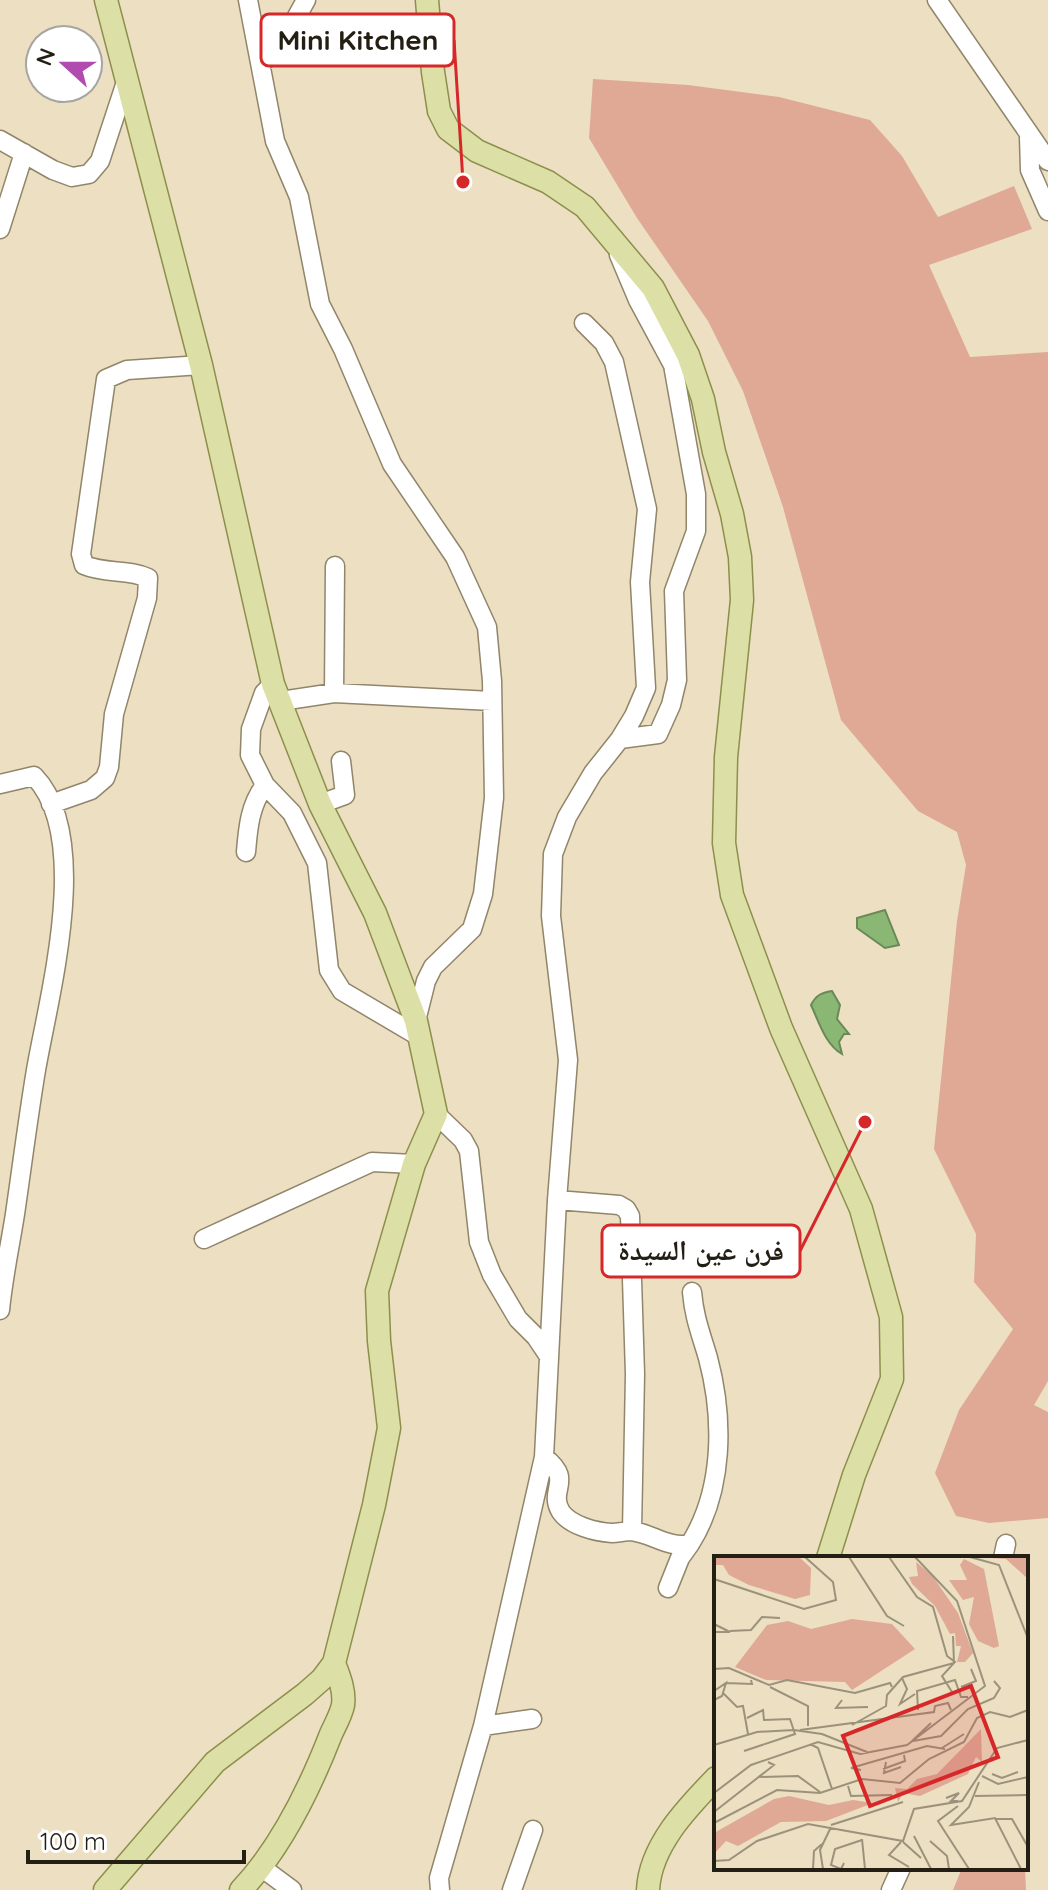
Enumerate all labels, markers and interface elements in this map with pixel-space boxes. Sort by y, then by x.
callout: Mini Kitchen [261,14,454,66]
text: Mini Kitchen [277,22,439,57]
north arrow [24,24,104,104]
text: N [29,44,61,69]
callout: فرن عين السيدة [602,1225,800,1277]
text: فرن عين السيدة [618,1232,784,1268]
inset map [714,1556,1028,1870]
scale bar [28,1814,244,1864]
text: 100 m [40,1826,106,1856]

